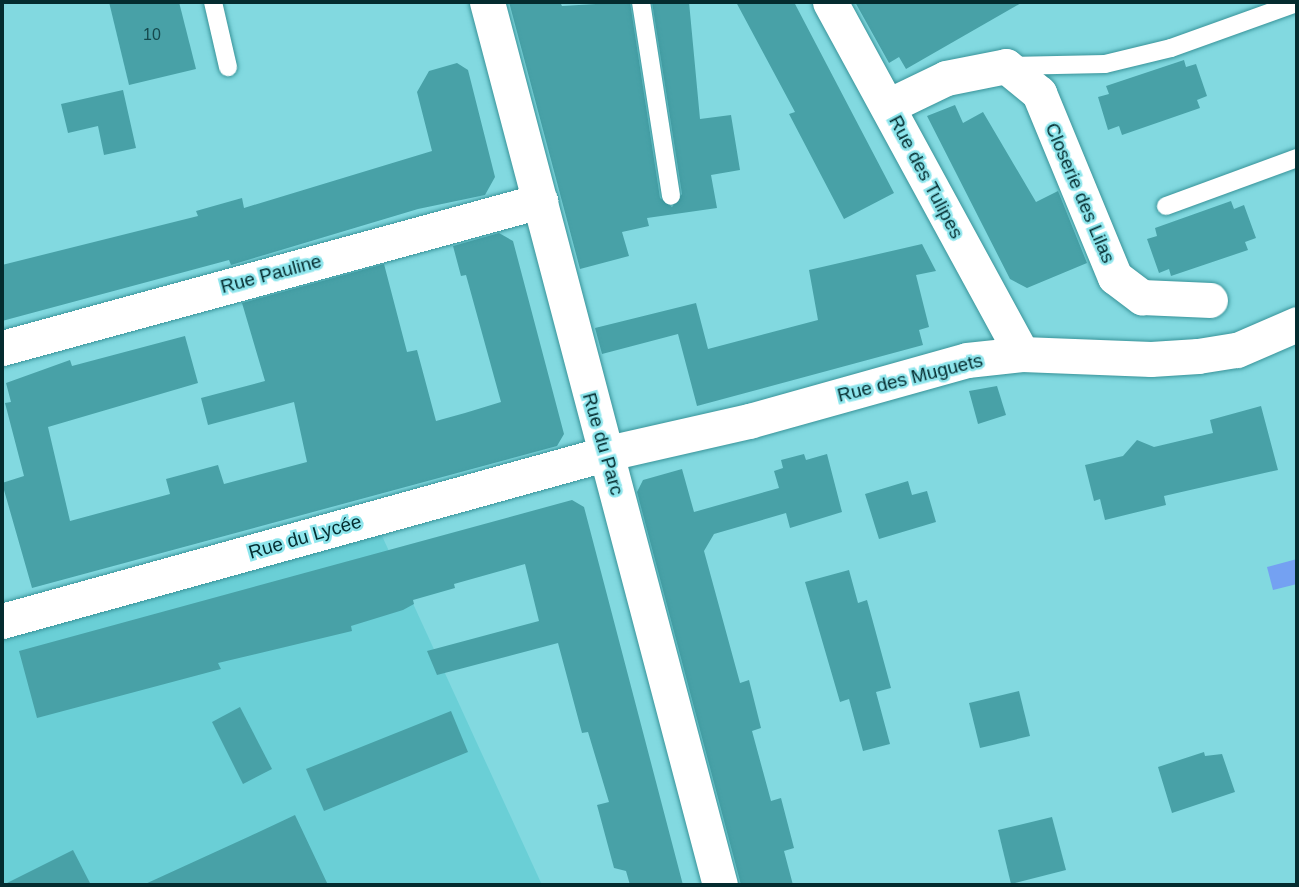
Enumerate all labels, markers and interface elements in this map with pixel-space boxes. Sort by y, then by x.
house number: 10 [143,25,161,45]
street label: Rue des Tulipes [884,111,968,243]
street label: Closerie des Lilas [1040,120,1120,266]
street label: Rue Pauline [218,250,324,298]
street label: Rue des Muguets [835,349,985,407]
street label: Rue du Parc [577,390,629,498]
street label: Rue du Lycée [246,510,364,564]

